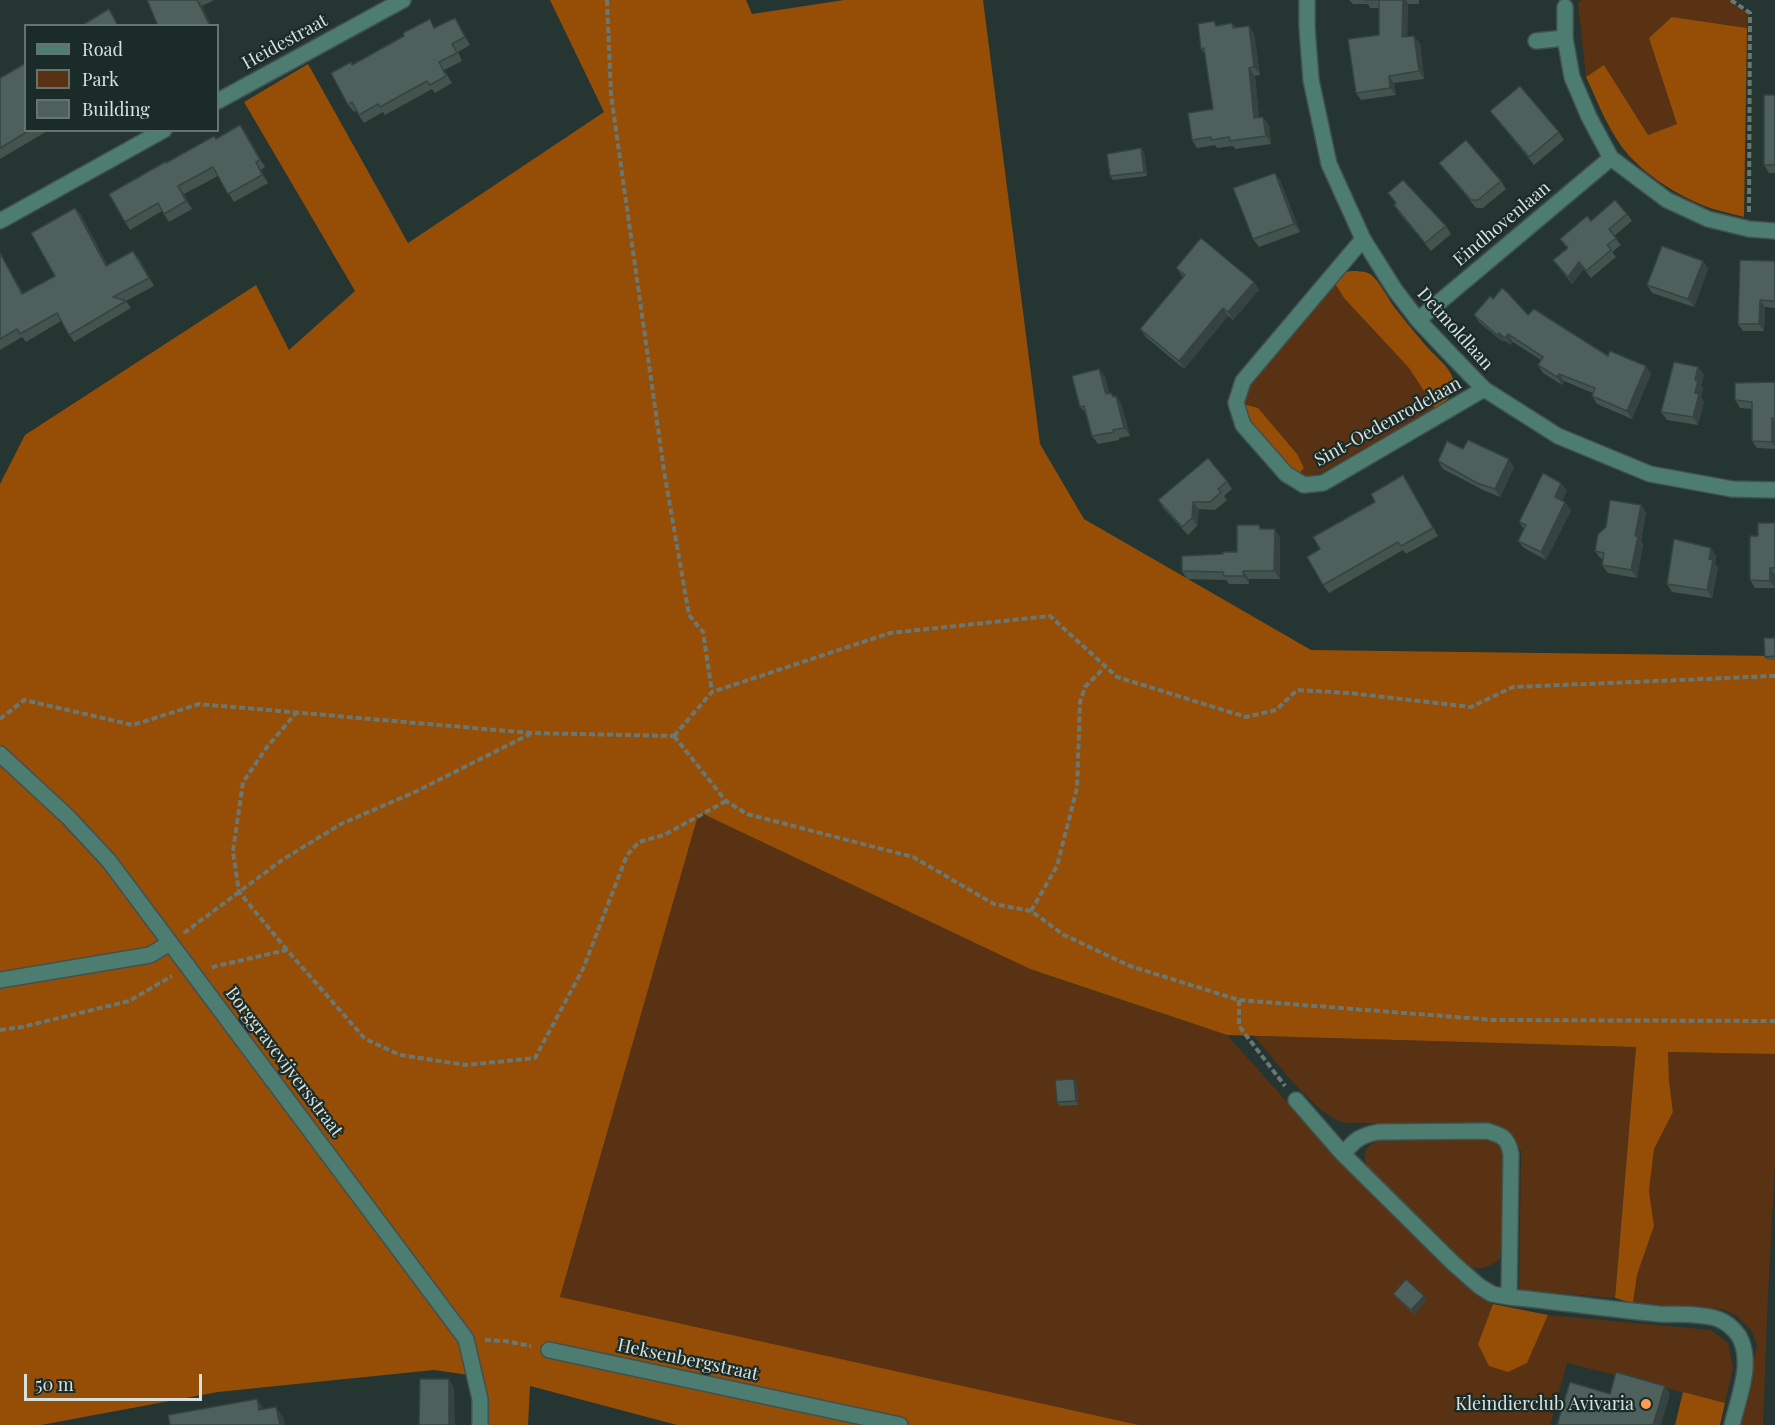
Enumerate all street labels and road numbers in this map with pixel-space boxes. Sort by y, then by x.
street label: Heidestraat [239,10,331,74]
street label: Eindhovenlaan [1449,177,1555,271]
street label: Detmoldlaan [1412,283,1498,375]
street label: Sint-Oedenrodelaan [1311,373,1465,471]
street label: Borggravevijversstraat [221,983,347,1141]
street label: Heksenbergstraat [616,1335,760,1385]

